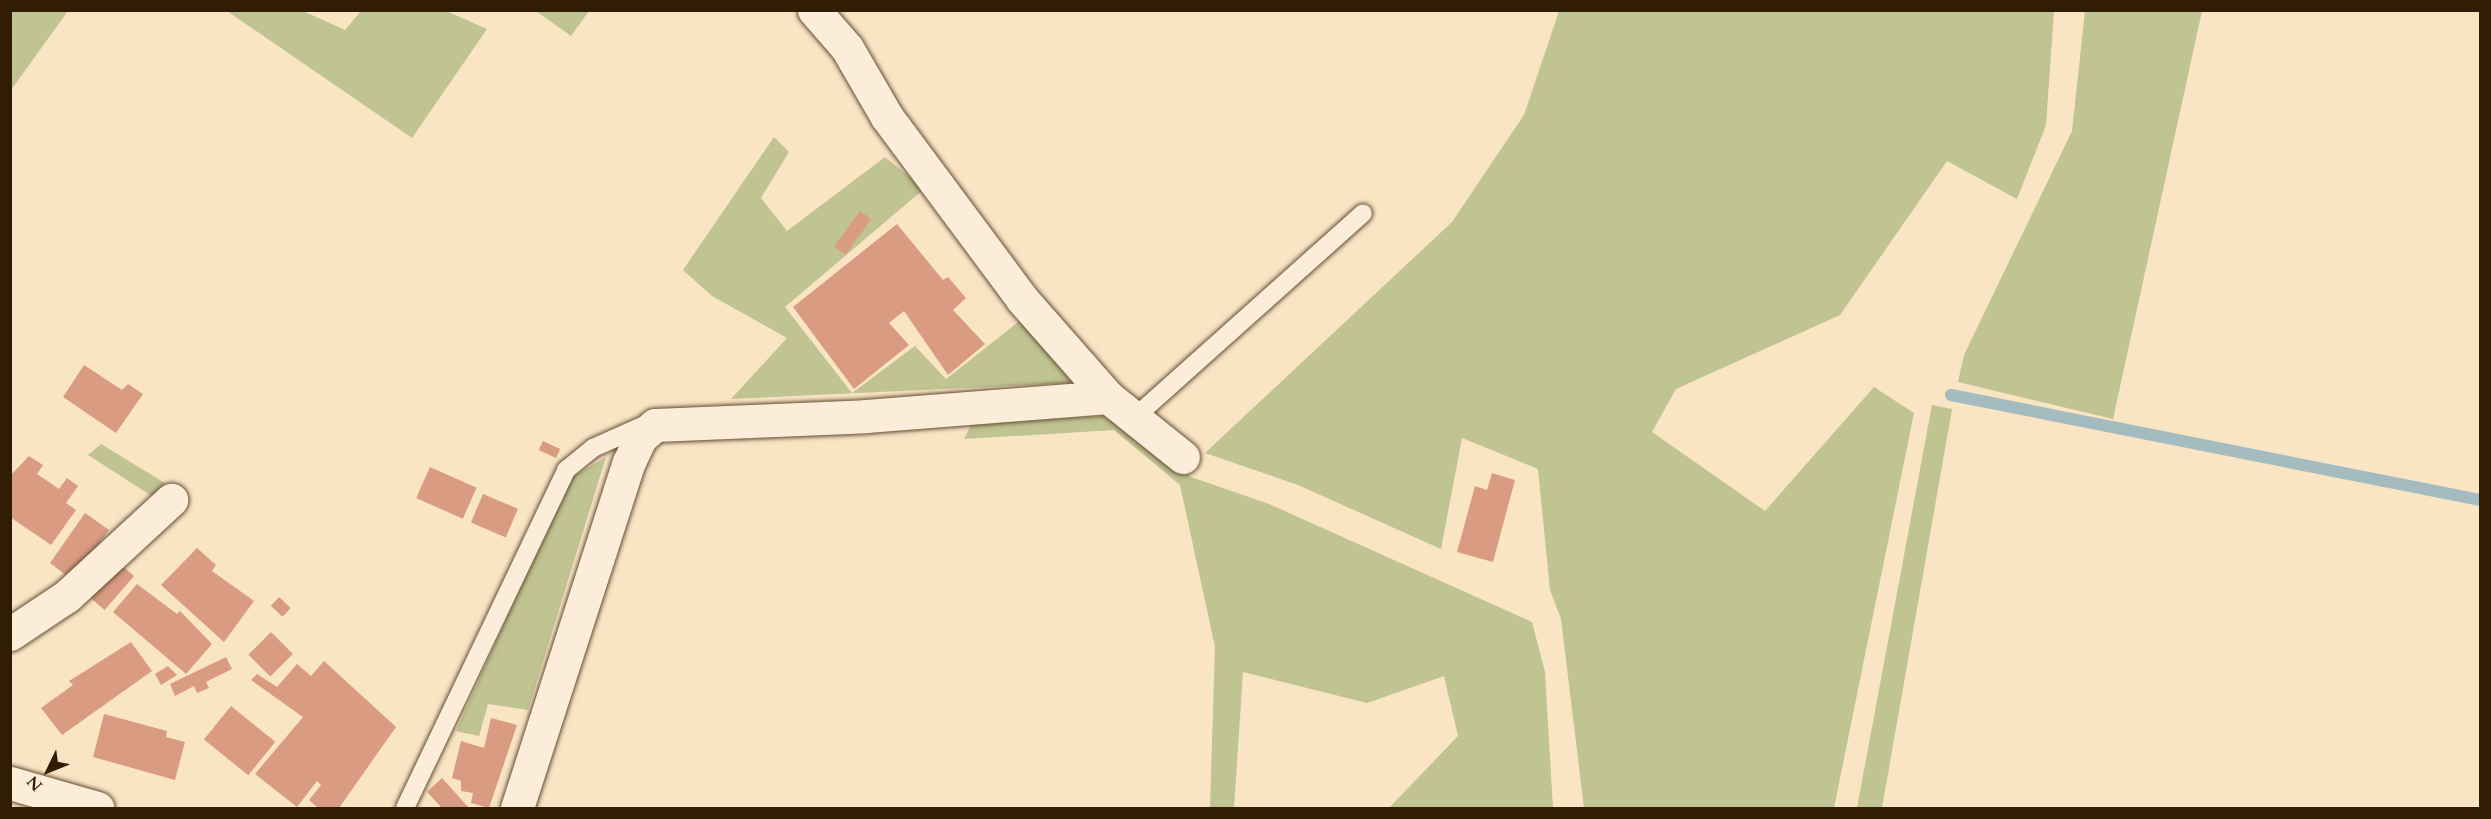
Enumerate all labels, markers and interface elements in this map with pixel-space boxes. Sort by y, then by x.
north arrow [18,741,78,801]
text: N [22,771,48,796]

